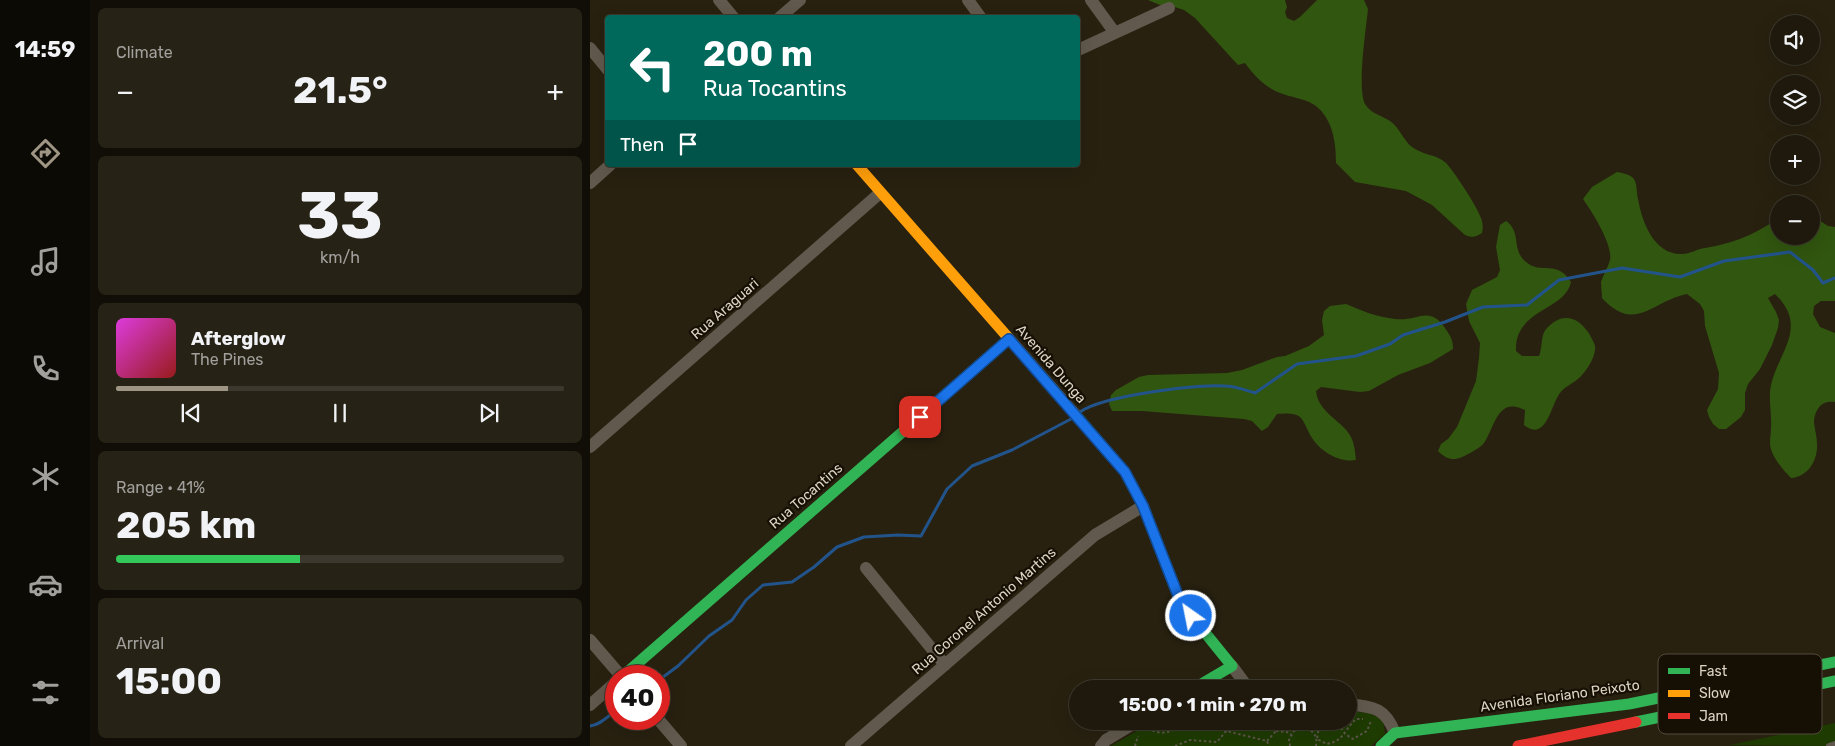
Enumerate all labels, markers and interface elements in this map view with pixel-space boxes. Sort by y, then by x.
map controls [1770,15,1820,245]
button: sound [1770,15,1820,65]
text: 200 m [703,33,813,75]
icon: left [620,35,685,100]
text: 14:59 [15,36,75,63]
text: Climate [116,43,173,62]
text: 21.5° [293,67,388,113]
text: − [116,75,134,108]
text: + [547,75,564,108]
text: Rua Tocantins [703,75,847,102]
button: layers [1770,75,1820,125]
icon: arrive [674,130,702,158]
text: Then [620,133,664,156]
button: + [1770,135,1820,185]
icon: directions [28,136,63,171]
text: 33 [297,177,383,254]
button: − [1770,195,1820,245]
icon: music [28,244,63,279]
text: km/h [320,248,360,267]
street label: Rua Araguari [688,275,762,343]
street label: Avenida Dunga [1012,321,1090,407]
text: Afterglow [191,327,286,350]
text: The Pines [191,350,264,369]
icon: phone [28,351,63,386]
pin [899,396,941,438]
icon: previous [177,399,205,427]
icon: pause [326,399,354,427]
icon: next [475,399,503,427]
icon: arrive [906,403,934,431]
icon: climate [28,459,63,494]
street label: Rua Tocantins [766,460,846,532]
text: Range · 41% [116,478,205,497]
text: 205 km [116,502,256,548]
street label: Rua Coronel Antonio Martins [908,544,1060,678]
icon: car [28,567,63,602]
position arrow [1164,589,1216,641]
text: Arrival [116,634,164,653]
legend [1658,654,1822,734]
text: 15:00 [116,658,222,704]
text: Fast [1699,663,1728,680]
speed limit sign: 40 [605,665,670,730]
icon: filters [28,675,63,710]
street label: Avenida Floriano Peixoto [1479,676,1641,716]
text: Slow [1699,685,1730,702]
text: 15:00 · 1 min · 270 m [1119,693,1307,716]
text: Jam [1699,708,1728,725]

